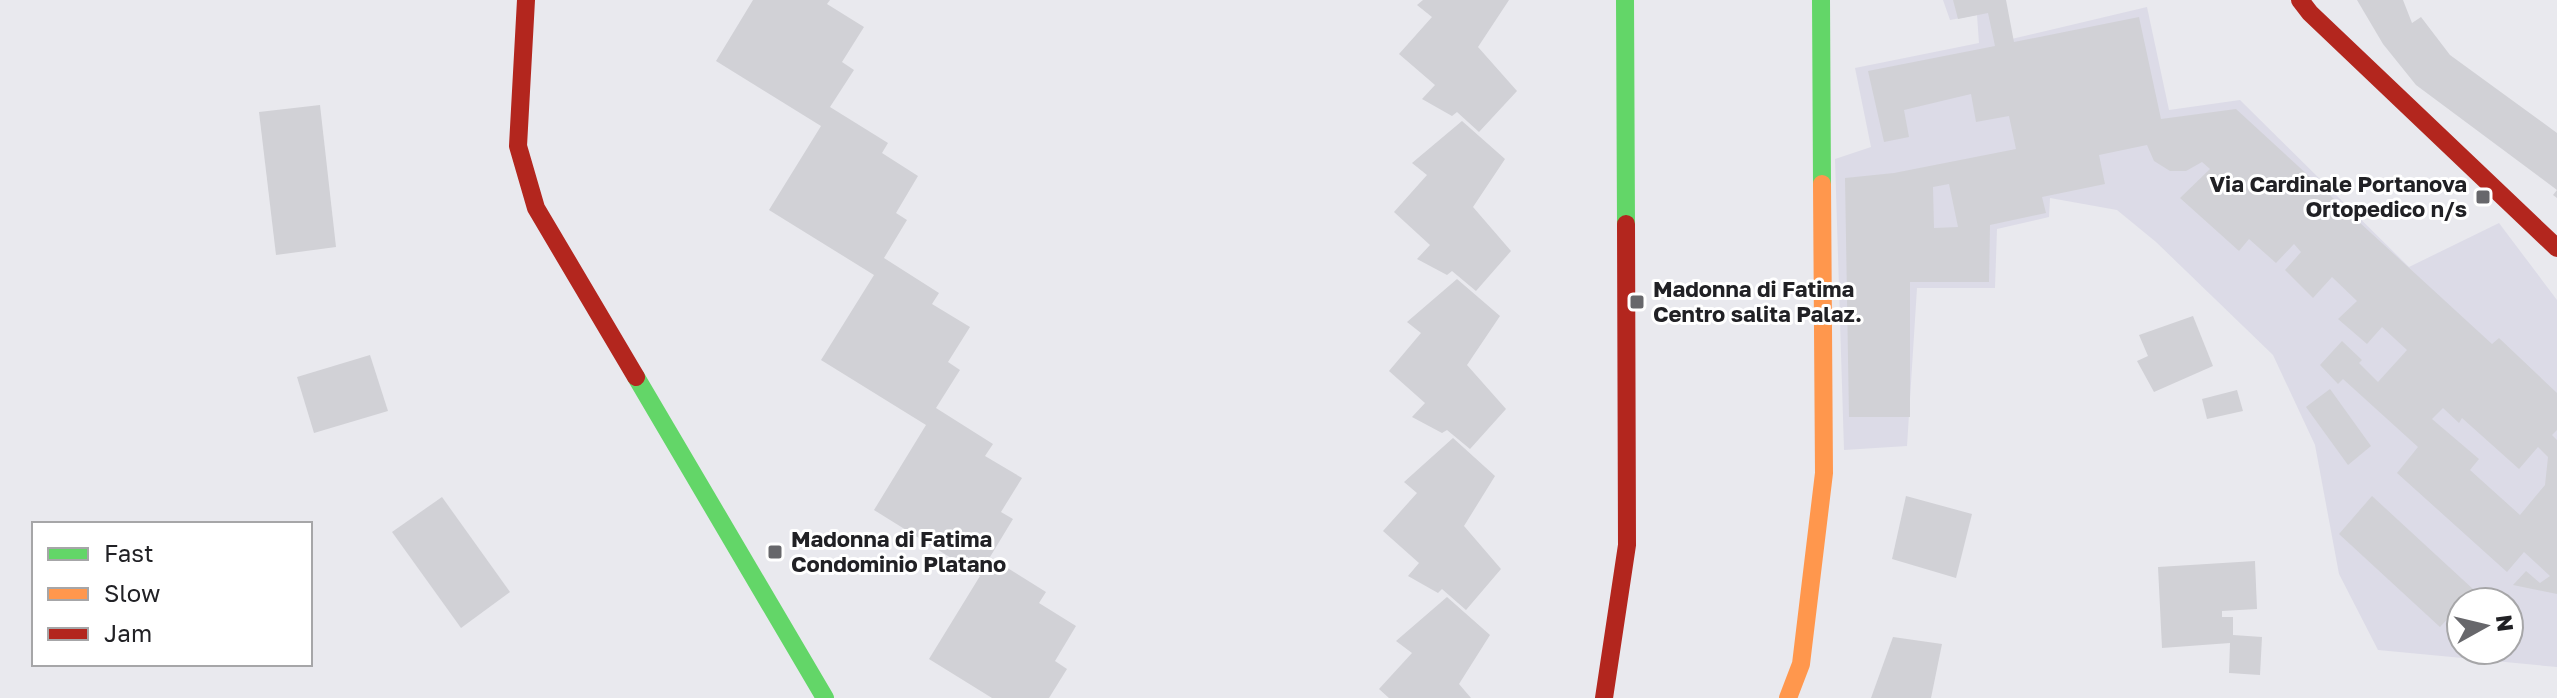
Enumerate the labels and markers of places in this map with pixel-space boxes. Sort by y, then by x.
place label: Via Cardinale Portanova Ortopedico n/s [2210,170,2467,222]
marker: Via Cardinale Portanova Ortopedico n/s [2474,188,2492,206]
place label: Madonna di Fatima Centro salita Palaz. [1653,275,1862,327]
marker: Madonna di Fatima Centro salita Palaz. [1628,293,1646,311]
place label: Madonna di Fatima Condominio Platano [791,525,1006,577]
marker: Madonna di Fatima Condominio Platano [766,543,784,561]

